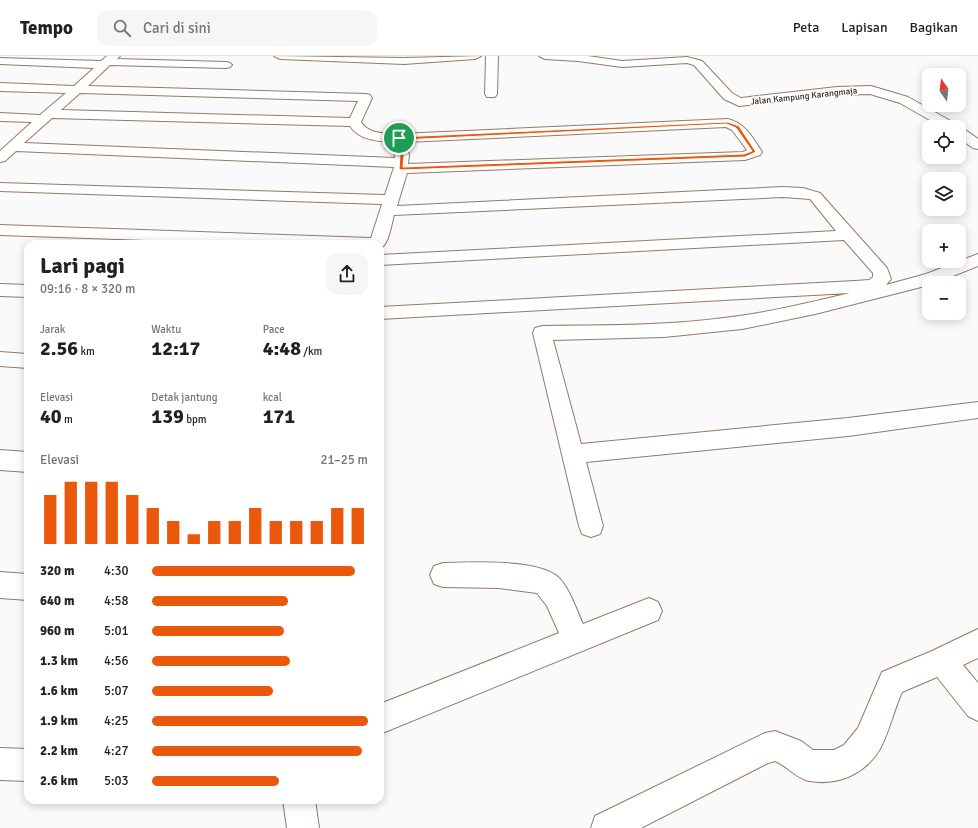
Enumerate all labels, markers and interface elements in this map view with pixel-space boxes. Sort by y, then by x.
search box [97,10,377,46]
text: Tempo [20,16,73,40]
icon: search [111,17,133,39]
text: Cari di sini [143,19,211,37]
text: Peta [793,19,819,36]
text: Lapisan [841,19,888,36]
text: Bagikan [910,19,958,36]
north arrow [922,68,966,112]
map controls [922,68,966,320]
street label: Jalan Kampung Karangmaja [750,85,858,108]
button: locate [922,120,966,164]
pin [382,121,416,155]
icon: arrive [388,127,410,149]
button: layers [922,172,966,216]
button: + [922,224,966,268]
text: Lari pagi [40,252,125,279]
button: share [326,253,368,295]
button: − [922,276,966,320]
text: 09:16 · 8 × 320 m [40,281,135,297]
text: Jarak [40,323,65,336]
text: Waktu [151,323,181,336]
text: Pace [263,323,285,336]
text: 2.56 [40,336,78,361]
text: 12:17 [151,336,200,361]
text: 4:48 [263,336,301,361]
text: km [78,345,95,358]
text: /km [301,345,322,358]
text: Elevasi [40,391,73,404]
text: Detak jantung [151,391,218,404]
text: kcal [263,391,282,404]
text: 40 [40,404,62,429]
text: 139 [151,404,184,429]
text: 171 [263,404,295,429]
text: m [62,413,73,426]
text: bpm [184,413,207,426]
text: Elevasi [40,452,79,468]
text: 21–25 m [320,452,368,468]
text: 320 m [40,563,74,579]
text: 4:30 [104,563,129,579]
text: 640 m [40,593,74,609]
text: 4:58 [104,593,129,609]
text: 960 m [40,623,74,639]
text: 5:01 [104,623,129,639]
text: 1.3 km [40,653,78,669]
text: 4:56 [104,653,129,669]
text: 1.6 km [40,683,78,699]
text: 5:07 [104,683,129,699]
text: 1.9 km [40,713,78,729]
text: 4:25 [104,713,129,729]
text: 2.2 km [40,743,78,759]
text: 4:27 [104,743,129,759]
text: 2.6 km [40,773,78,789]
text: 5:03 [104,773,129,789]

